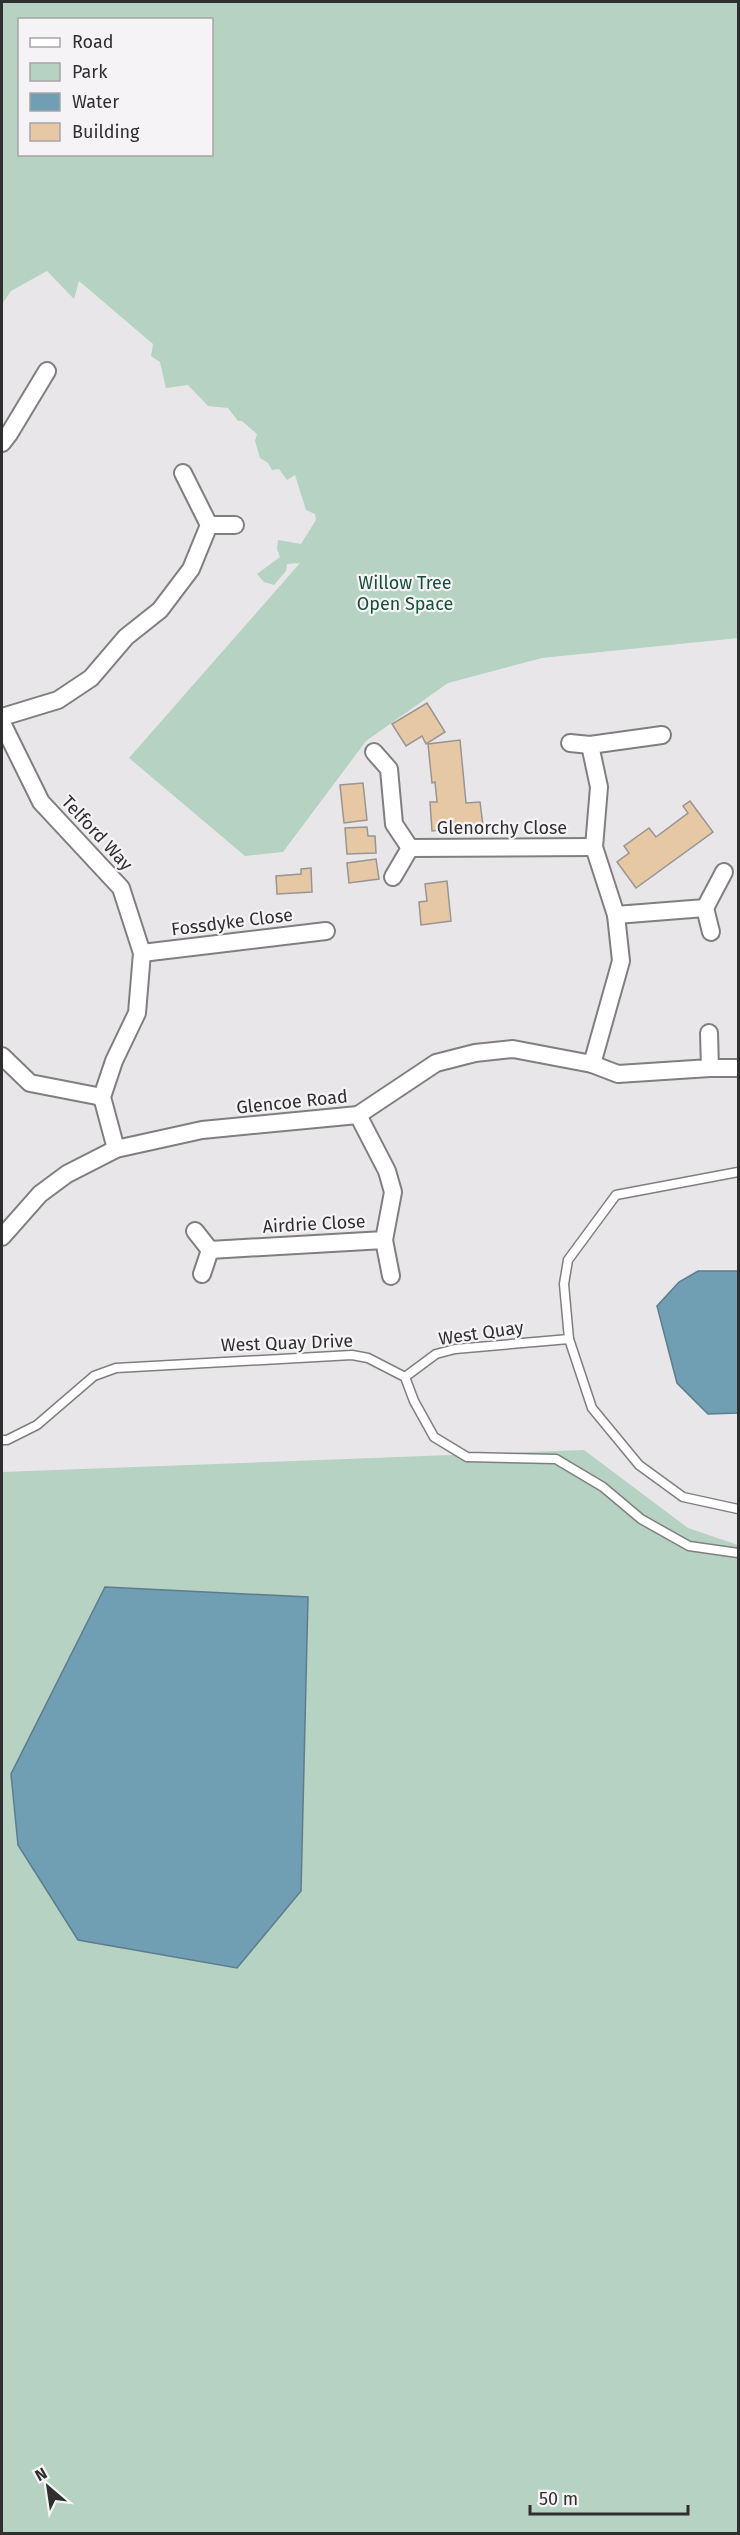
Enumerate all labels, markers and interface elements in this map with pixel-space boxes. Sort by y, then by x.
legend [18,18,213,156]
text: Road [72,31,114,53]
text: Park [72,61,108,83]
text: Water [72,91,119,113]
text: Building [72,121,140,143]
park label: Willow Tree Open Space [357,572,453,615]
street label: Telford Way [57,791,137,875]
street label: Glenorchy Close [437,817,567,839]
street label: Fossdyke Close [170,904,294,940]
street label: Glencoe Road [235,1085,349,1119]
street label: Airdrie Close [262,1210,366,1238]
street label: West Quay [437,1316,525,1350]
street label: West Quay Drive [220,1330,354,1356]
north arrow [18,2457,78,2517]
text: N [32,2463,50,2485]
scale bar [530,2478,688,2516]
text: 50 m [539,2488,578,2510]

